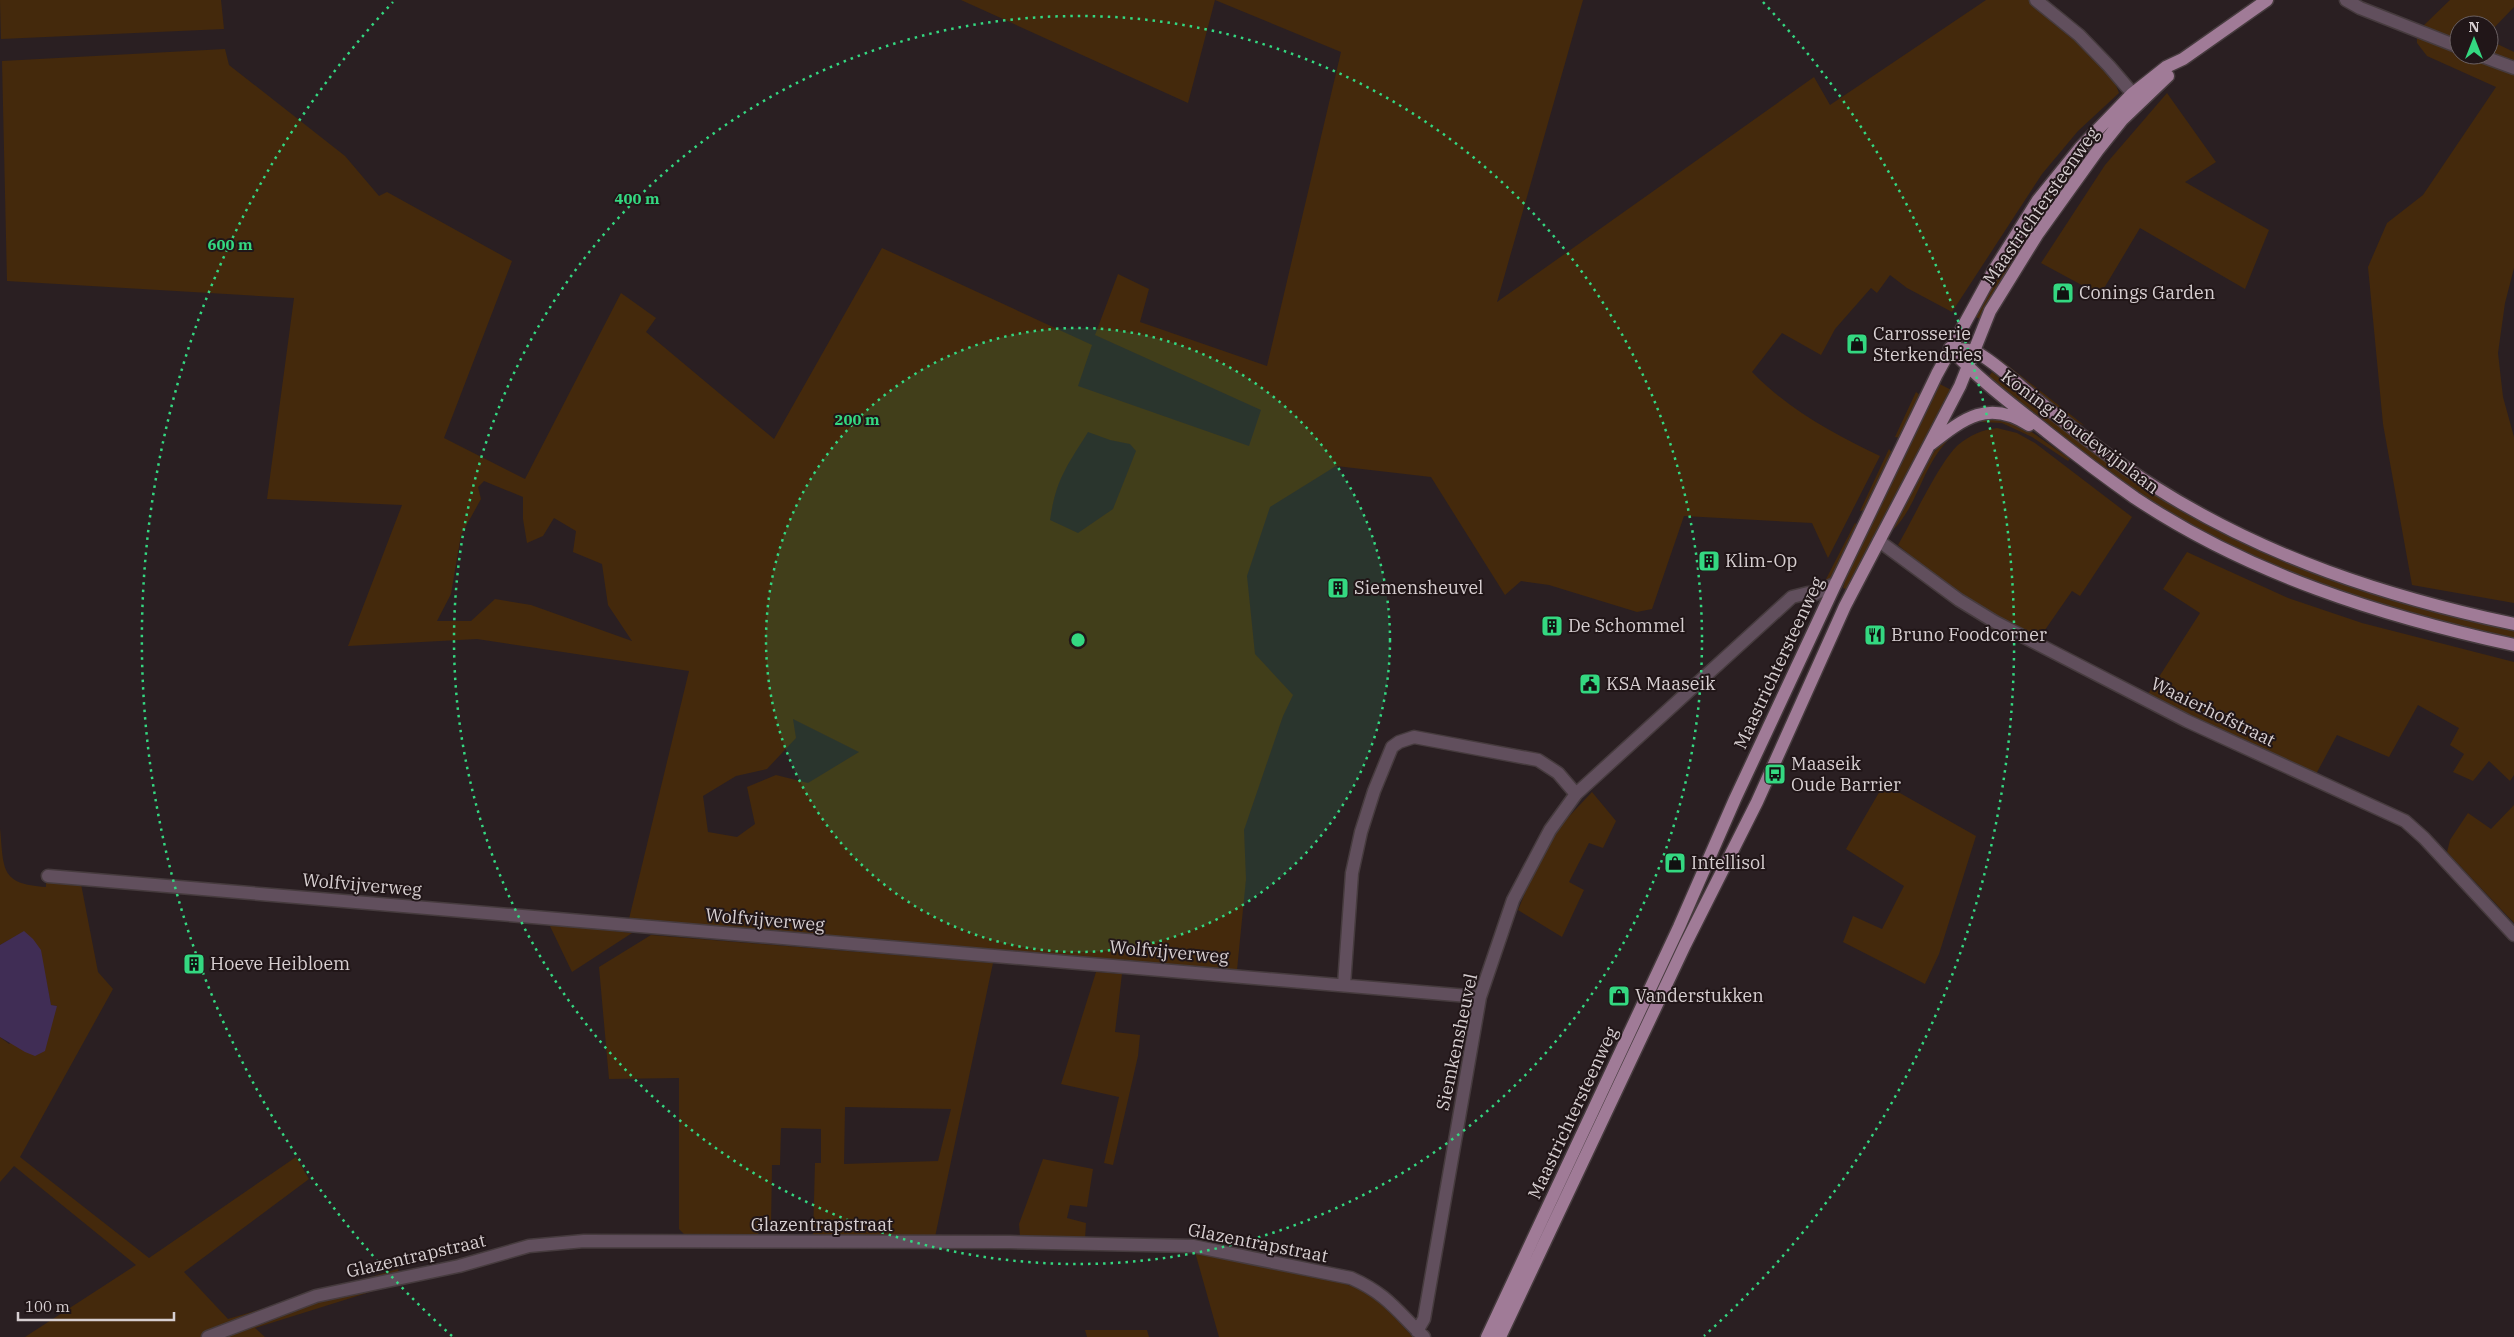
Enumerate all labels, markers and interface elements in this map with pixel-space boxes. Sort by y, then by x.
north arrow [2449,15,2499,65]
text: N [2468,18,2480,36]
street label: Maastrichtersteenweg [1977,122,2104,289]
text: 400 m [614,189,660,208]
text: 600 m [207,235,253,254]
shop icon: Conings Garden [2051,281,2075,305]
place label: Conings Garden [2079,281,2215,304]
place label: Carrosserie Sterkendries [1873,322,1982,366]
shop icon: Carrosserie Sterkendries [1845,332,1869,356]
street label: Koning Boudewijnlaan [1997,365,2164,499]
text: 200 m [834,410,880,429]
building icon: Klim-Op [1697,549,1721,573]
place label: Klim-Op [1725,549,1797,572]
street label: Maastrichtersteenweg [1729,573,1829,753]
building icon: Siemensheuvel [1326,576,1350,600]
place label: Siemensheuvel [1354,576,1484,599]
building icon: De Schommel [1540,614,1564,638]
place label: De Schommel [1568,614,1685,637]
restaurant icon: Bruno Foodcorner [1863,623,1887,647]
place label: Bruno Foodcorner [1891,623,2047,646]
centre of rings [1069,631,1087,649]
public building icon: KSA Maaseik [1578,672,1602,696]
place label: KSA Maaseik [1606,672,1716,695]
street label: Waaierhofstraat [2147,672,2279,752]
place label: Maaseik Oude Barrier [1791,752,1901,796]
bus stop icon: Maaseik Oude Barrier [1763,762,1787,786]
shop icon: Intellisol [1663,851,1687,875]
place label: Intellisol [1691,851,1766,874]
street label: Wolfvijverweg [301,868,423,901]
street label: Wolfvijverweg [704,903,826,936]
street label: Wolfvijverweg [1108,935,1230,968]
building icon: Hoeve Heibloem [182,952,206,976]
place label: Hoeve Heibloem [210,952,350,975]
street label: Siemkensheuvel [1431,971,1482,1113]
shop icon: Vanderstukken [1607,984,1631,1008]
place label: Vanderstukken [1635,984,1764,1007]
street label: Maastrichtersteenweg [1523,1023,1623,1203]
street label: Glazentrapstraat [751,1213,893,1236]
street label: Glazentrapstraat [1186,1218,1330,1267]
street label: Glazentrapstraat [344,1228,488,1283]
scale bar [18,1290,174,1322]
text: 100 m [25,1297,70,1316]

